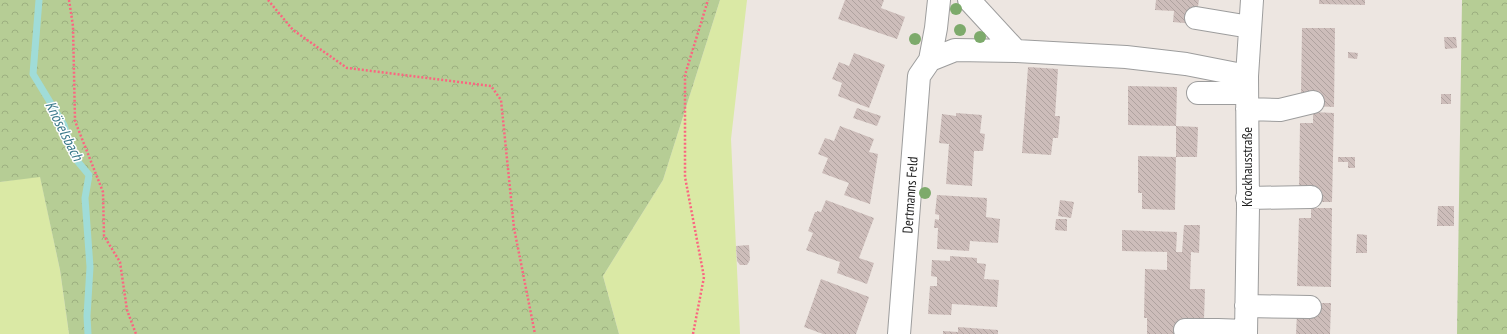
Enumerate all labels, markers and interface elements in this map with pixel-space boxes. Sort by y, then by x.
water label: Knöselsbach [41,98,88,165]
street label: Krockhausstraße [1238,127,1256,207]
street label: Dertmanns Feld [898,156,922,234]

